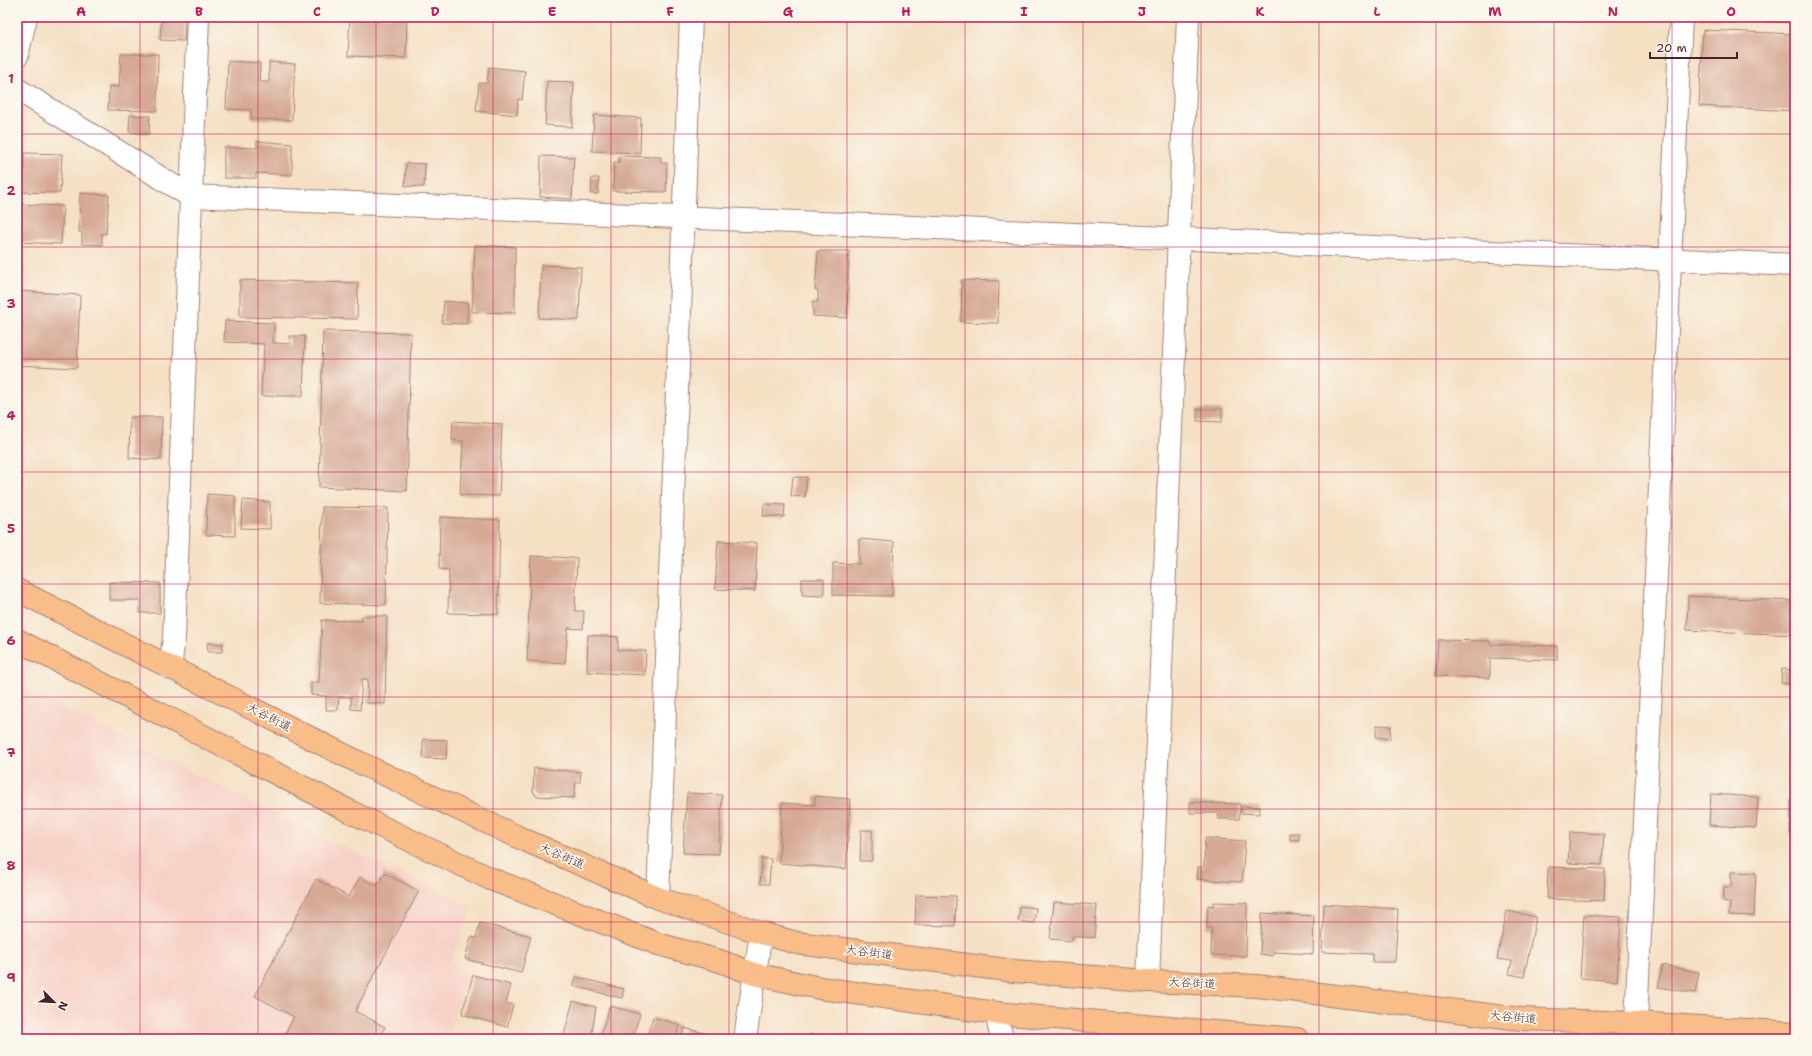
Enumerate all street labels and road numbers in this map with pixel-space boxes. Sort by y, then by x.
street label: 大谷街道 [244,699,294,735]
street label: 大谷街道 [537,839,587,873]
street label: 大谷街道 [844,941,894,963]
street label: 大谷街道 [1168,974,1216,992]
street label: 大谷街道 [1488,1007,1538,1027]

